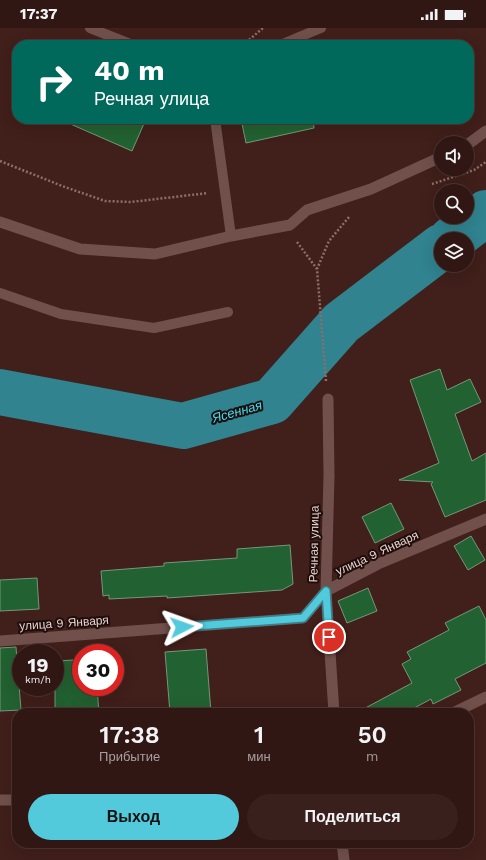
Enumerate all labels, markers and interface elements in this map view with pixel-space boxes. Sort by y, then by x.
text: 17:37 [20,5,57,23]
text: 40 m [94,54,164,87]
icon: right [28,56,80,108]
text: Речная улица [94,88,209,109]
map controls [434,136,474,272]
button: sound [434,136,474,176]
button: search [434,184,474,224]
button: layers [434,232,474,272]
water label: Ясенная [210,397,264,426]
street label: Речная улица [306,505,322,583]
street label: улица 9 Января [333,528,421,578]
position arrow [161,606,203,648]
street label: улица 9 Января [19,613,109,633]
pin [312,620,346,654]
icon: arrive [318,626,340,648]
speed limit sign: 30 [72,644,124,696]
text: 19 [28,653,48,677]
text: km/h [25,674,51,685]
text: 17:38 [100,721,160,749]
text: 1 [254,721,264,749]
text: 50 [358,721,387,749]
text: Прибытие [99,749,160,764]
text: мин [247,749,271,764]
text: m [366,749,378,764]
button: Выход [28,794,239,840]
button: Поделиться [247,794,458,840]

